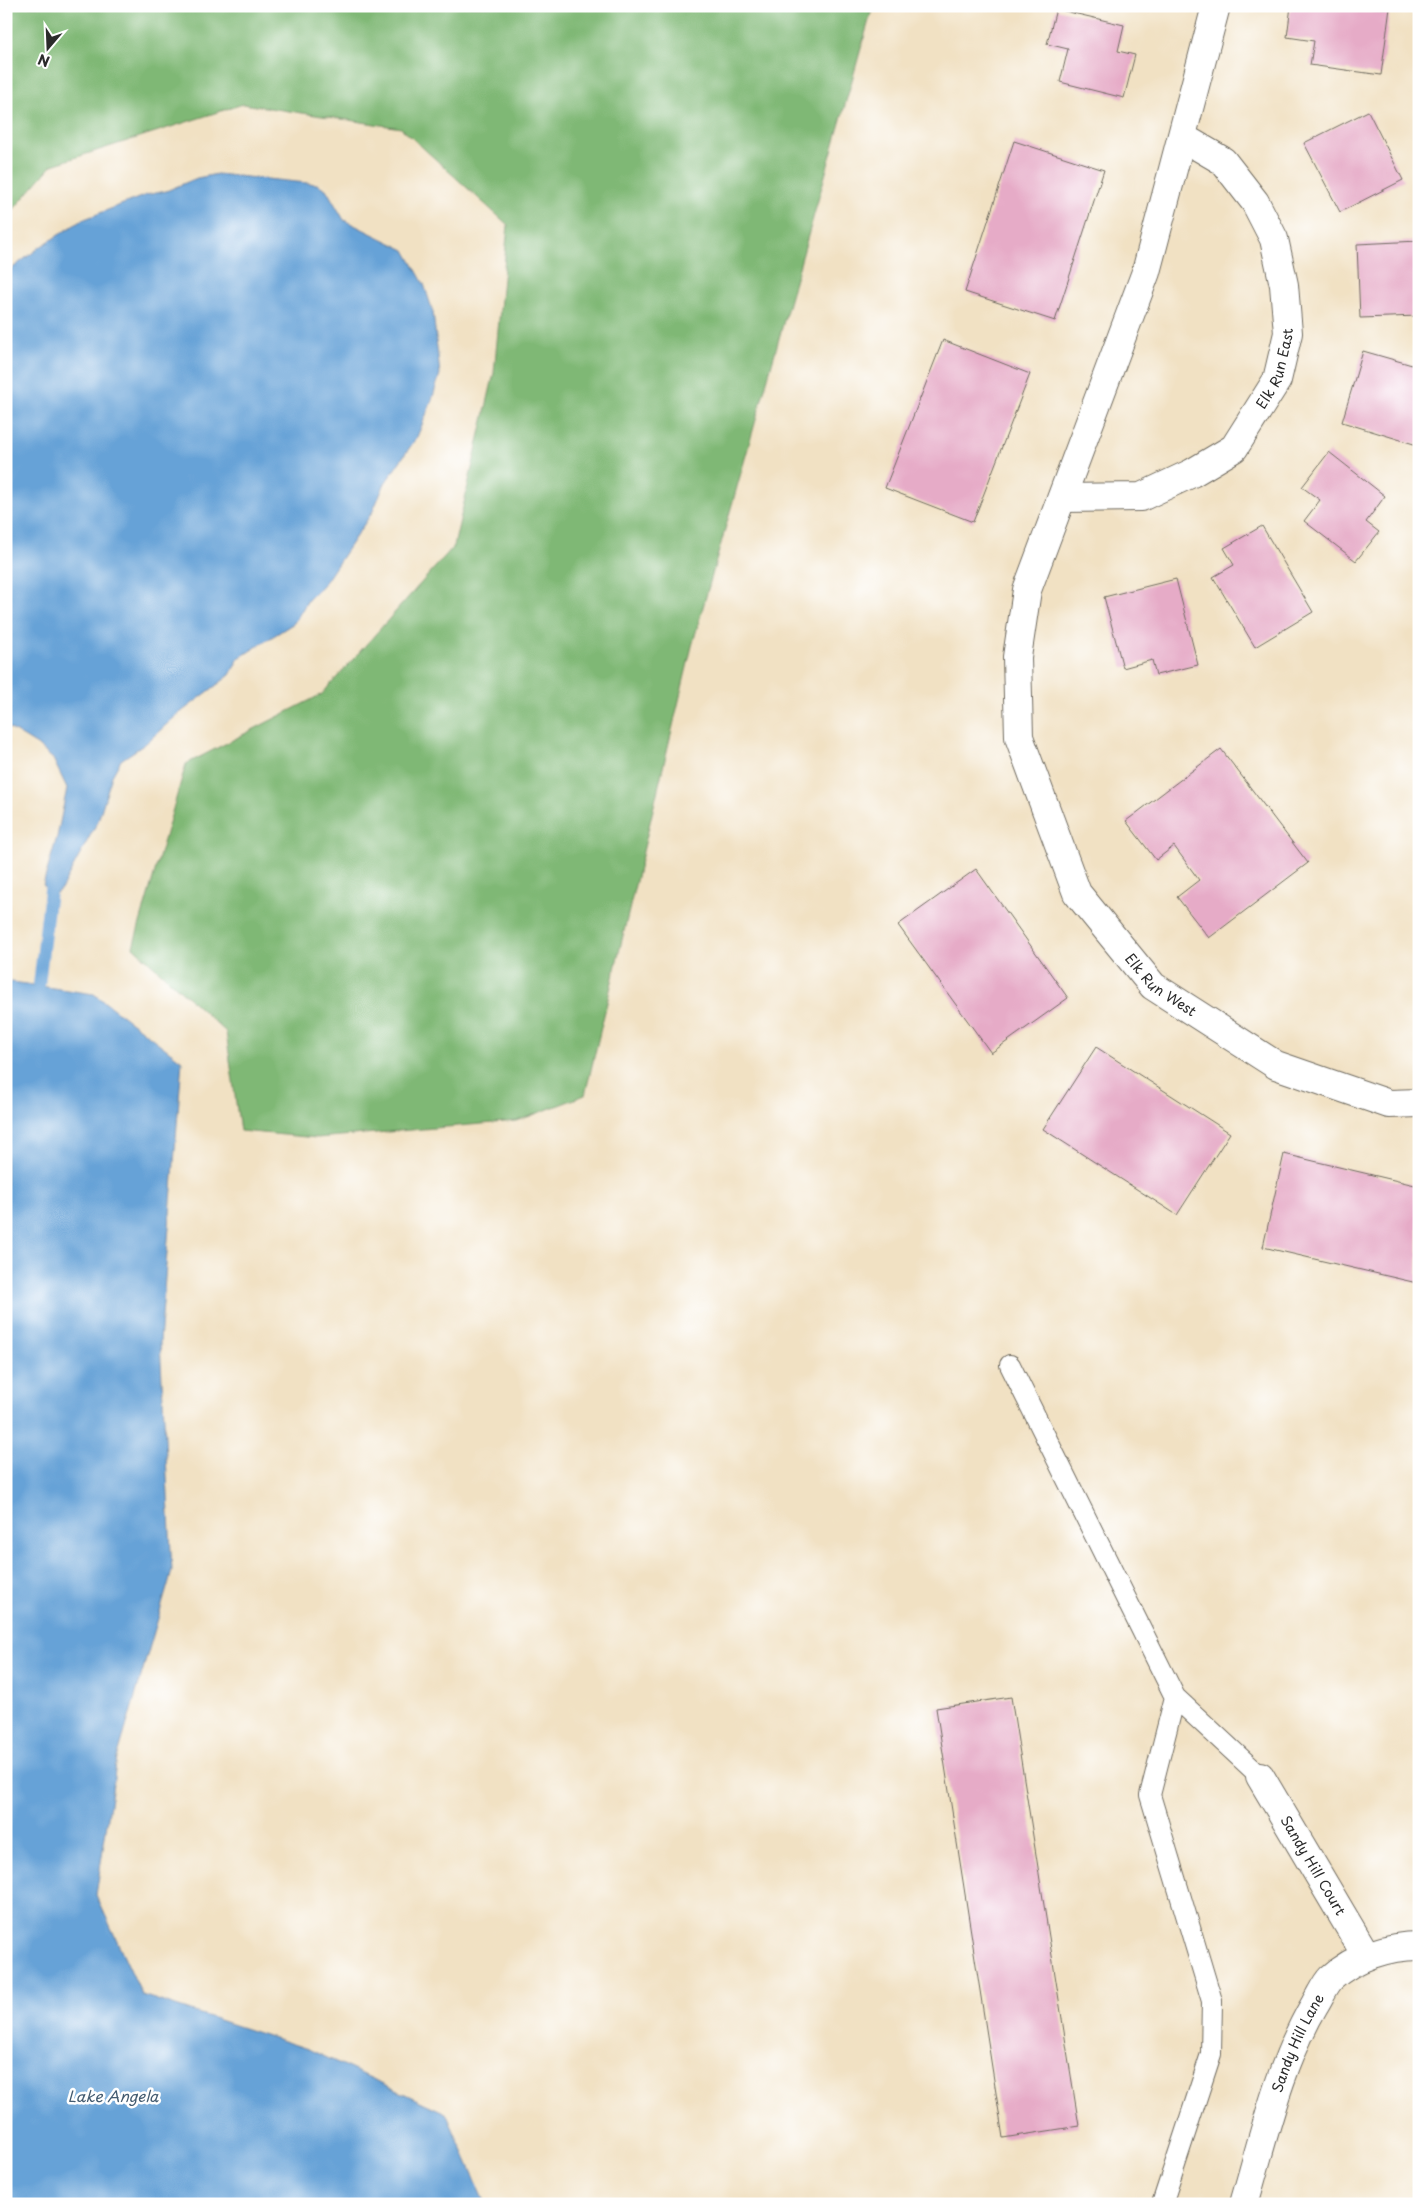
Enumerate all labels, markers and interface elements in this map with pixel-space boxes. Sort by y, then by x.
north arrow [22,22,72,72]
text: N [35,49,52,72]
street label: Elk Run East [1250,327,1298,413]
street label: Elk Run West [1120,949,1201,1021]
street label: Sandy Hill Court [1276,1811,1351,1919]
street label: Sandy Hill Lane [1266,1990,1329,2095]
water label: Lake Angela [68,2084,159,2107]

